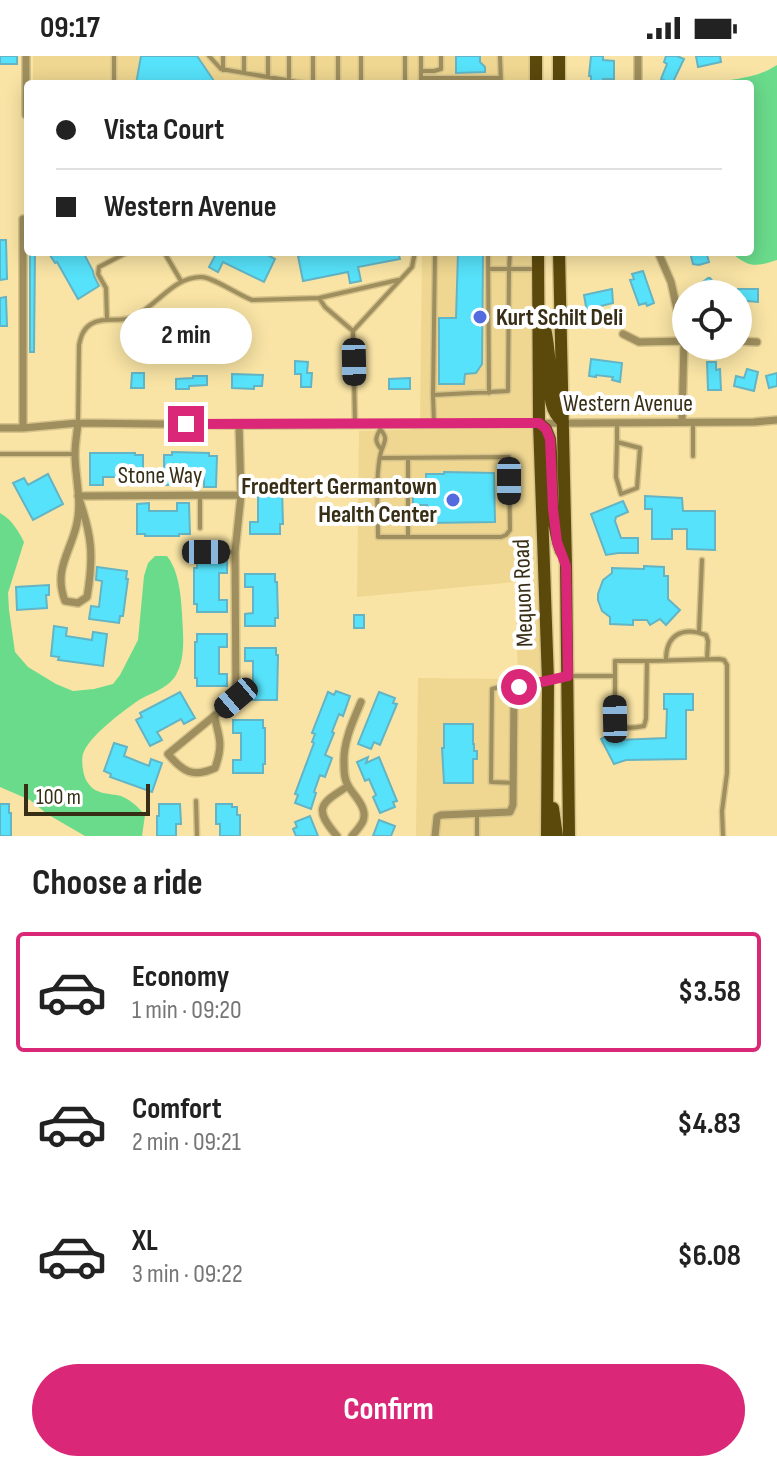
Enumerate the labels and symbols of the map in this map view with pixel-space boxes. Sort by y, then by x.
place label: Kurt Schilt Deli [496,303,623,332]
callout: 2 min [120,308,252,364]
marker: Kurt Schilt Deli [471,308,489,326]
car [342,338,366,386]
street label: Western Avenue [563,389,693,418]
route end [168,406,204,442]
car [497,457,521,505]
street label: Stone Way [118,461,202,490]
place label: Froedtert Germantown Health Center [241,472,438,529]
marker: Froedtert Germantown Health Center [444,491,462,509]
street label: Mequon Road [507,539,539,647]
car [182,540,230,564]
route start [501,669,537,705]
car [210,673,262,723]
car [603,695,627,743]
scale bar [24,780,150,816]

